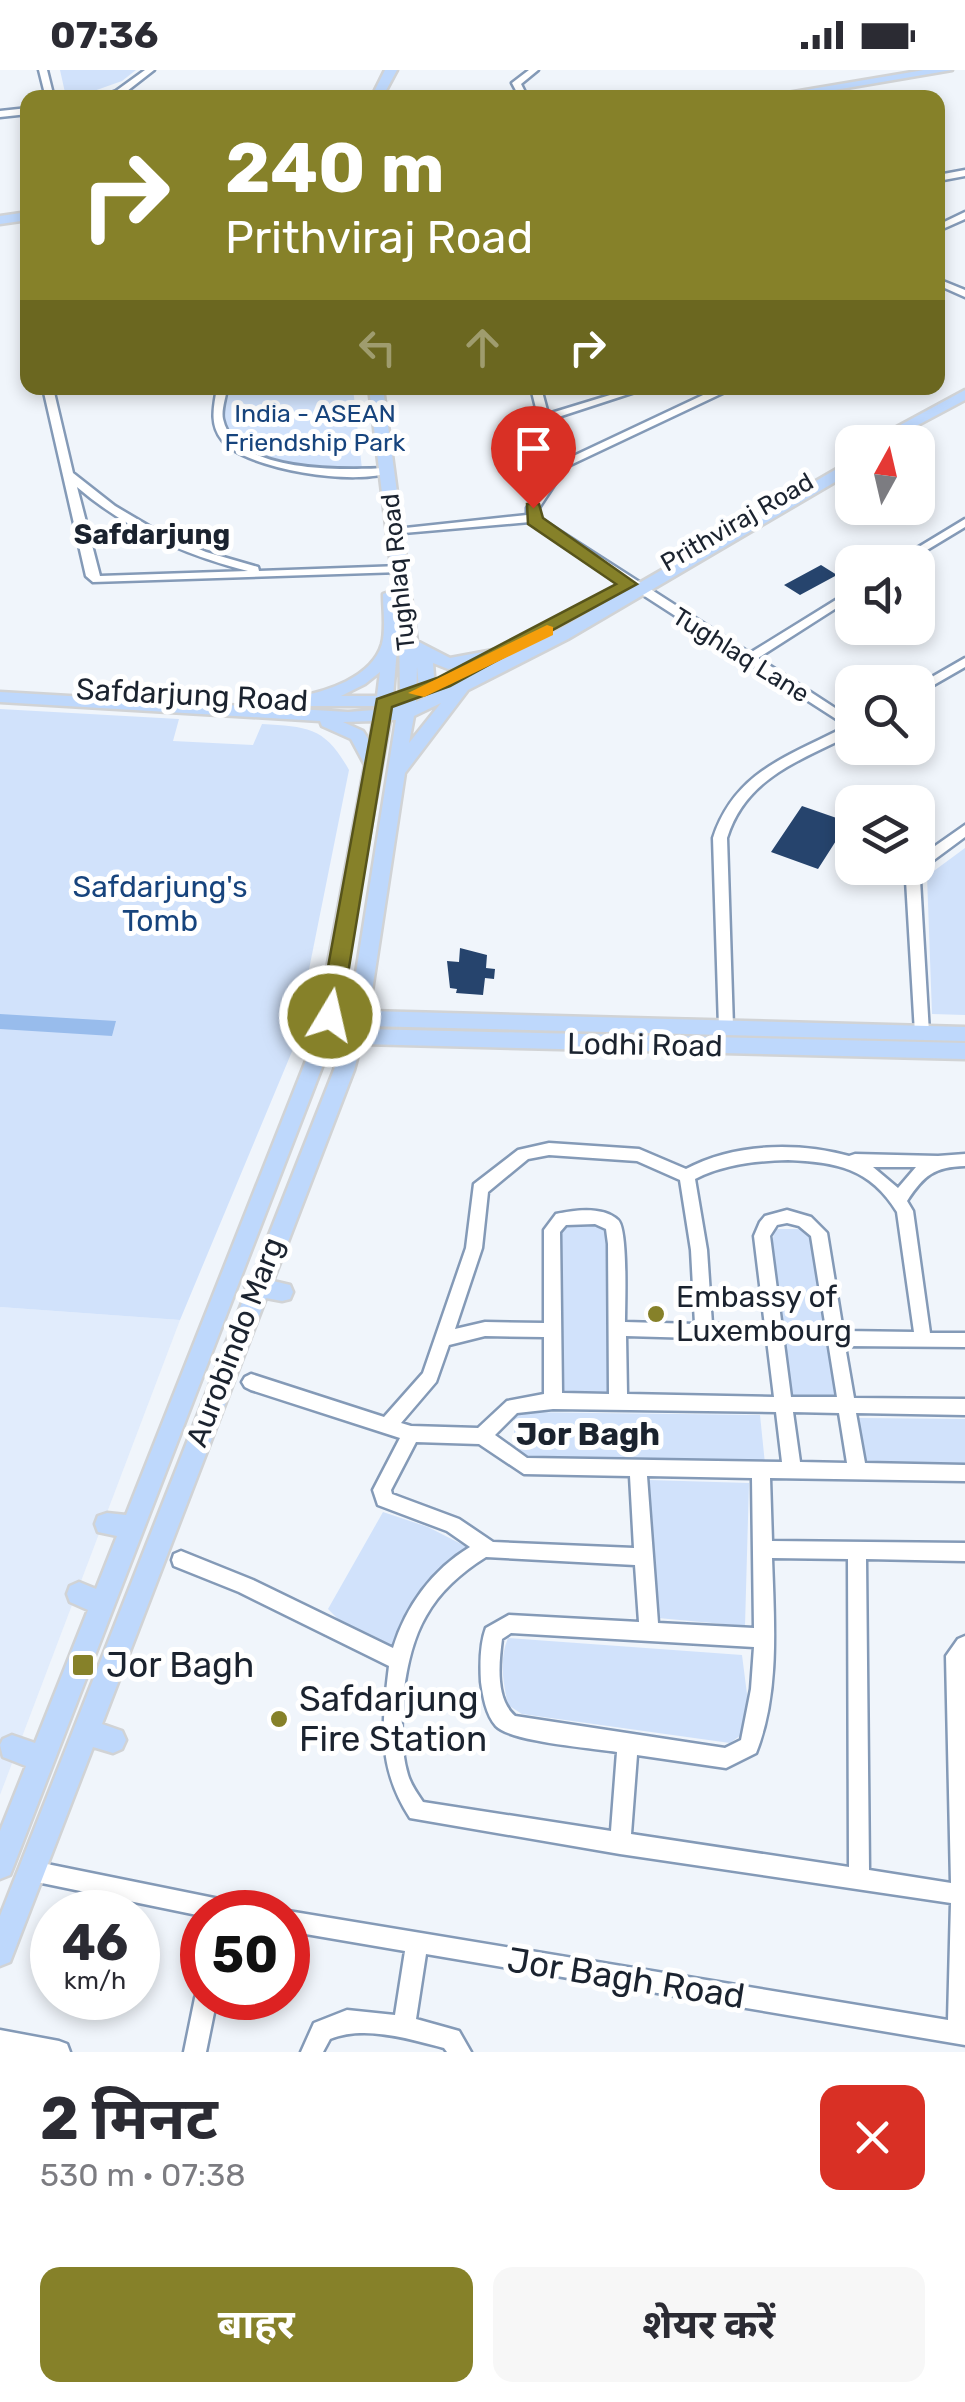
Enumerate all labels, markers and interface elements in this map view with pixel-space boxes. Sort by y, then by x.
text: 07:36 [50,12,159,58]
text: 240 m [225,127,445,210]
icon: right [60,130,190,260]
text: Prithviraj Road [225,211,533,264]
icon: left [350,320,405,375]
icon: ahead [455,320,510,375]
icon: right [560,320,615,375]
park label: India - ASEAN Friendship Park [225,399,406,457]
pin [491,406,576,509]
icon: arrive [506,421,561,476]
north arrow [835,425,935,525]
map controls [835,425,935,885]
street label: Prithviraj Road [656,467,818,577]
street label: Tughlaq Road [375,492,421,652]
district label: Safdarjung [74,518,230,551]
button: sound [835,545,935,645]
street label: Tughlaq Lane [667,601,815,709]
button: search [835,665,935,765]
street label: Safdarjung Road [75,671,309,719]
button: layers [835,785,935,885]
park label: Safdarjung's Tomb [73,869,247,939]
position arrow [278,964,382,1068]
street label: Lodhi Road [567,1026,723,1064]
street label: Aurobindo Marg [179,1232,291,1452]
place label: Embassy of Luxembourg [676,1279,852,1349]
marker: Embassy of Luxembourg [645,1303,667,1325]
district label: Jor Bagh [516,1415,660,1453]
place label: Jor Bagh [106,1644,254,1686]
marker: Jor Bagh [70,1652,96,1678]
place label: Safdarjung Fire Station [299,1678,487,1760]
marker: Safdarjung Fire Station [268,1708,290,1730]
speed limit sign: 50 [180,1890,310,2020]
text: 46 [62,1913,128,1973]
street label: Jor Bagh Road [504,1939,748,2017]
text: km/h [64,1966,126,1995]
text: 2 मिनट [40,2083,218,2154]
button: close [820,2085,925,2190]
text: 530 m · 07:38 [40,2156,246,2194]
button: बाहर [40,2267,473,2382]
button: शेयर करें [493,2267,925,2382]

